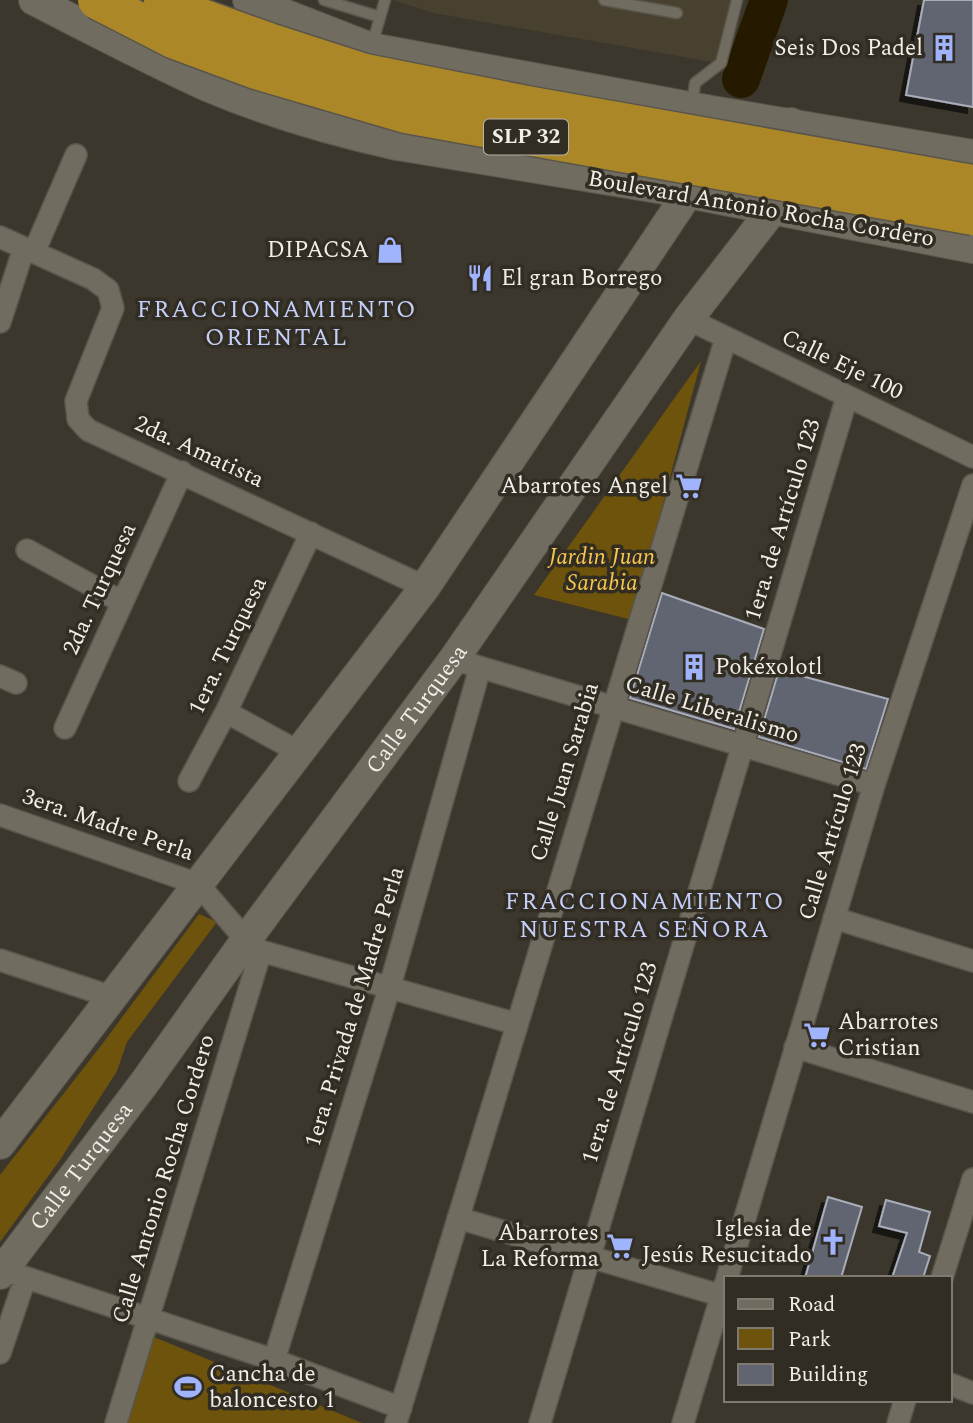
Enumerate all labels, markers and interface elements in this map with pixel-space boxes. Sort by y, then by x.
place label: Seis Dos Padel [774,31,923,66]
building icon: Seis Dos Padel [929,33,959,63]
road number: SLP 32 [484,120,568,154]
street label: Boulevard Antonio Rocha Cordero [585,161,937,257]
place label: DIPACSA [267,233,369,268]
shop icon: DIPACSA [375,235,405,265]
place label: El gran Borrego [501,261,663,296]
restaurant icon: El gran Borrego [465,263,495,293]
district label: FRACCIONAMIENTO ORIENTAL [137,292,417,356]
street label: Calle Eje 100 [775,320,909,410]
street label: 2da. Amatista [128,407,270,497]
street label: 1era. de Artículo 123 [736,415,830,625]
place label: Abarrotes Angel [501,469,668,504]
supermarket icon: Abarrotes Angel [674,471,704,501]
street label: 2da. Turquesa [54,517,146,661]
park label: Jardin Juan Sarabia [547,540,655,601]
street label: 1era. Turquesa [179,571,277,721]
street label: Calle Turquesa [357,637,477,781]
place label: Pokéxolotl [715,650,823,685]
building icon: Pokéxolotl [679,652,709,682]
street label: Calle Liberalismo [620,667,804,753]
street label: Calle Juan Sarabia [521,678,609,866]
street label: Calle Artículo 123 [789,739,877,925]
street label: 3era. Madre Perla [17,779,199,871]
street label: 1era. Privada de Madre Perla [296,862,414,1152]
district label: FRACCIONAMIENTO NUESTRA SEÑORA [505,884,785,948]
street label: 1era. de Artículo 123 [573,958,667,1168]
place label: Abarrotes Cristian [838,1005,939,1066]
supermarket icon: Abarrotes Cristian [802,1020,832,1050]
street label: Calle Antonio Rocha Cordero [103,1030,225,1328]
street label: Calle Turquesa [21,1094,142,1238]
place label: Iglesia de Jesús Resucitado [642,1212,812,1273]
place label: Abarrotes La Reforma [481,1216,599,1277]
church icon: Iglesia de Jesús Resucitado [818,1227,848,1257]
supermarket icon: Abarrotes La Reforma [605,1231,635,1261]
legend [724,1276,952,1402]
text: Road [788,1289,835,1321]
text: Park [788,1324,832,1356]
place label: Cancha de baloncesto 1 [209,1357,335,1418]
text: Building [788,1359,868,1391]
sports icon: Cancha de baloncesto 1 [173,1372,203,1402]

